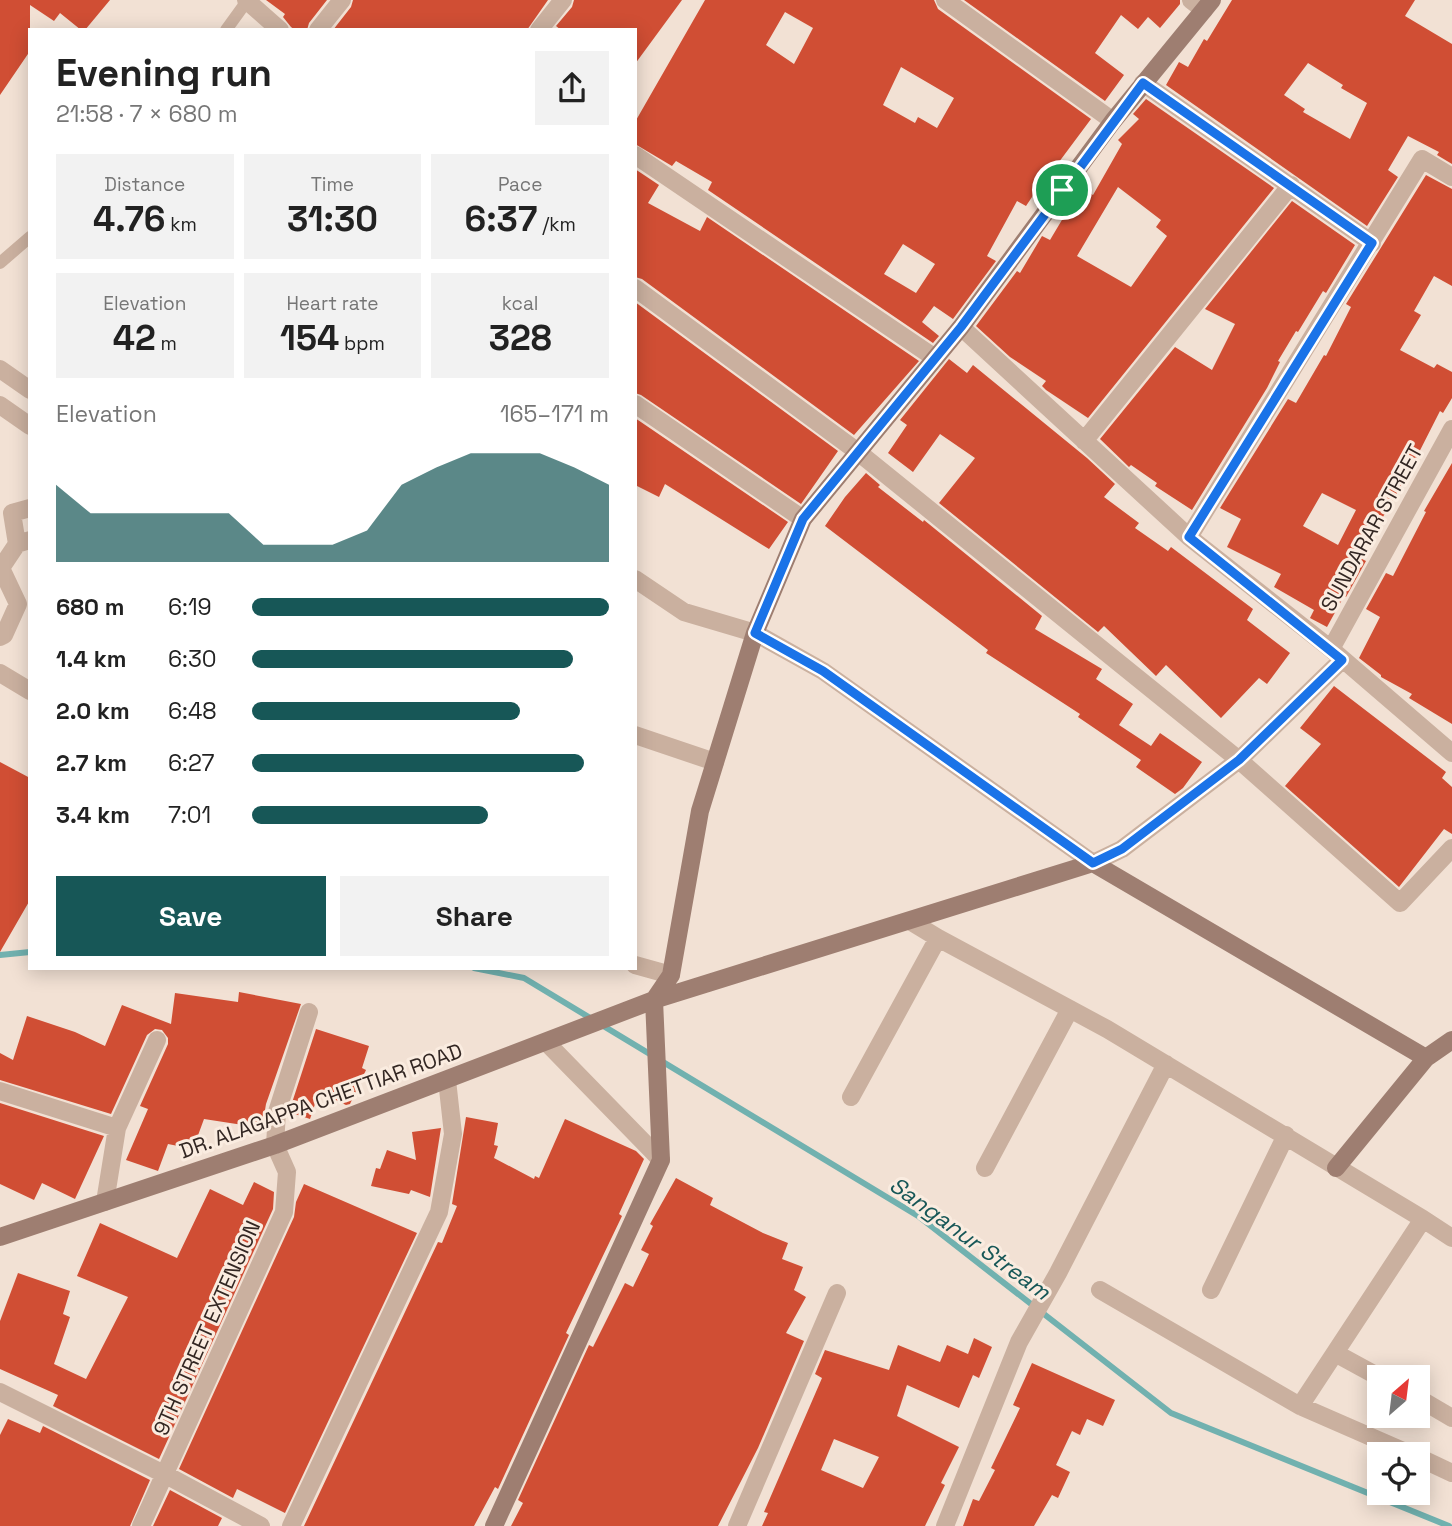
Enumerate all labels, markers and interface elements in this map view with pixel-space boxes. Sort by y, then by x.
text: Evening run [56,49,272,97]
button: share [535,51,609,125]
text: 21:58 · 7 × 680 m [56,99,237,129]
pin [1032,160,1092,220]
icon: arrive [1043,171,1081,209]
text: Distance [104,172,185,197]
text: Time [311,172,354,197]
text: Pace [498,172,542,197]
text: 4.76 [93,197,165,241]
text: 31:30 [287,197,378,241]
text: 6:37 [465,197,537,241]
text: km [165,212,197,237]
text: /km [537,212,576,237]
text: Elevation [103,291,186,316]
text: Heart rate [286,291,379,316]
text: kcal [502,291,539,316]
text: 42 [113,316,156,360]
text: 154 [280,316,339,360]
text: 328 [489,316,552,360]
text: m [156,331,177,356]
text: bpm [339,331,385,356]
text: Elevation [56,399,157,429]
text: 165–171 m [500,399,609,429]
street label: SUNDARAR STREET [1314,440,1429,616]
text: 680 m [56,592,124,622]
text: 6:19 [168,592,212,622]
text: 1.4 km [56,644,126,674]
text: 6:30 [168,644,217,674]
text: 2.0 km [56,696,130,726]
text: 6:48 [168,696,217,726]
text: 2.7 km [56,748,127,778]
text: 6:27 [168,748,215,778]
text: 3.4 km [56,800,130,830]
text: 7:01 [168,800,211,830]
button: Save [56,876,326,956]
button: Share [340,876,609,956]
street label: DR. ALAGAPPA CHETTIAR ROAD [176,1037,466,1164]
water label: Sanganur Stream [884,1170,1057,1307]
street label: 9TH STREET EXTENSION [147,1216,266,1439]
north arrow [1367,1365,1430,1428]
map controls [1367,1365,1430,1505]
button: locate [1367,1442,1430,1505]

